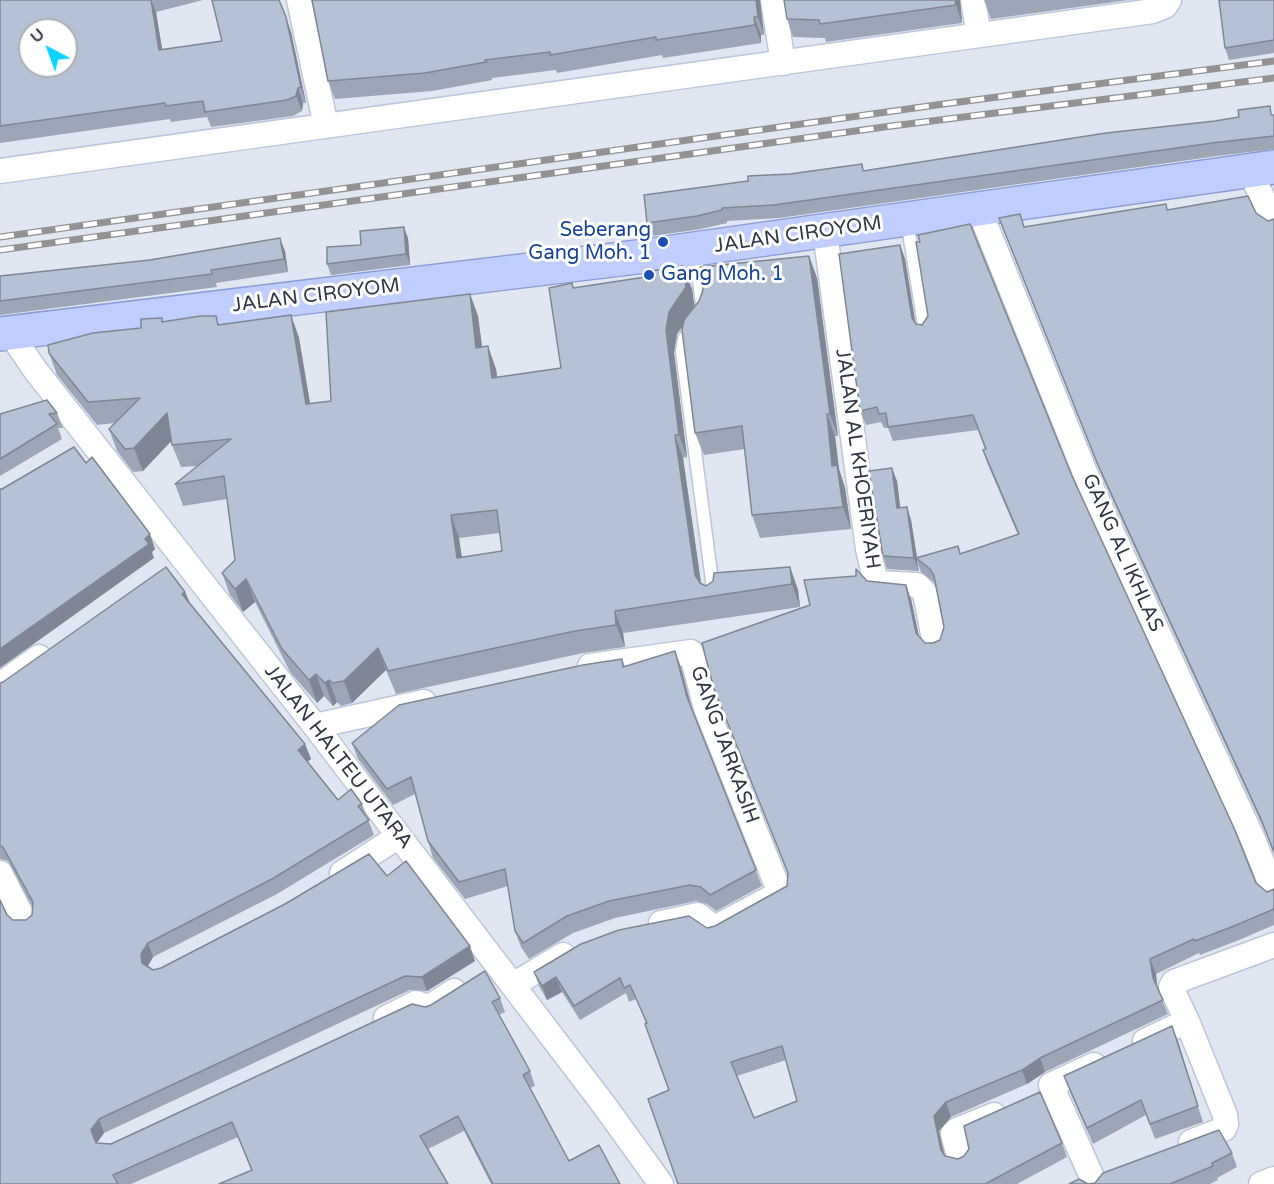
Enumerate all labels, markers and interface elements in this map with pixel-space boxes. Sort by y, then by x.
north arrow [18,18,78,78]
text: U [26,24,49,47]
street label: JALAN CIROYOM [713,211,883,259]
place label: Seberang Gang Moh. 1 [528,219,651,266]
marker: Seberang Gang Moh. 1 [656,235,670,249]
place label: Gang Moh. 1 [661,263,784,287]
marker: Gang Moh. 1 [642,268,656,282]
street label: JALAN CIROYOM [231,274,401,318]
street label: JALAN AL KHOERIYAH [830,347,884,571]
street label: GANG AL IKHLAS [1076,470,1168,636]
street label: JALAN HALTEU UTARA [259,660,417,854]
street label: GANG JARKASIH [684,663,764,827]

